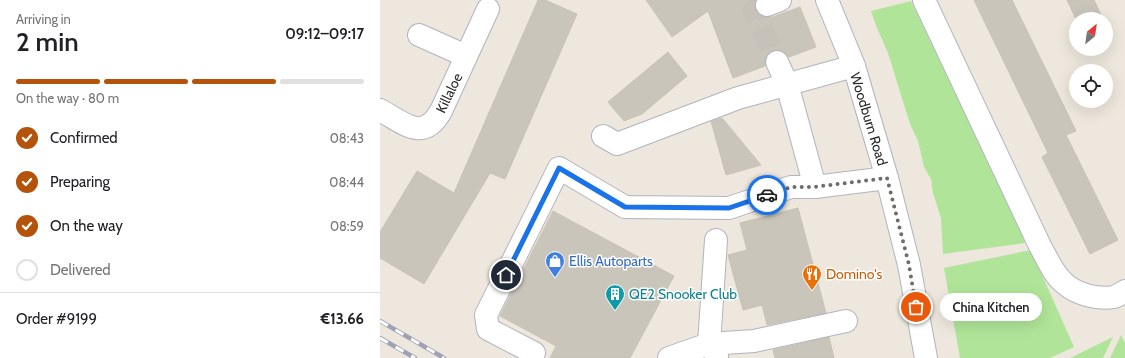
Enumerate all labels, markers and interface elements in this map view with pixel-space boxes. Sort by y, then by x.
text: Arriving in [16,11,71,27]
north arrow [1069,12,1113,56]
map controls [1069,12,1113,108]
text: 09:12–09:17 [285,25,364,43]
text: 2 min [16,26,79,58]
button: locate [1069,64,1113,108]
street label: Killaloe [432,70,466,116]
street label: Woodburn Road [846,70,892,168]
text: On the way · 80 m [16,90,119,106]
icon: check [16,127,38,149]
text: Confirmed [50,129,118,147]
text: 08:43 [330,130,364,146]
icon: check [16,171,38,193]
text: Preparing [50,173,110,191]
text: 08:44 [329,174,364,190]
courier [747,175,787,215]
icon: car [756,184,778,206]
icon: check [16,215,38,237]
text: On the way [50,217,123,235]
text: 08:59 [330,218,364,234]
shop icon: Ellis Autoparts [544,250,566,278]
place label: Ellis Autoparts [569,252,653,270]
pin [489,258,523,292]
text: Delivered [50,261,111,279]
restaurant icon: Domino's [801,263,823,291]
icon: home [495,264,517,286]
place label: Domino's [826,265,883,283]
building icon: QE2 Snooker Club [604,283,626,311]
place label: QE2 Snooker Club [629,285,737,303]
pin [899,290,933,324]
callout: China Kitchen [940,293,1042,321]
icon: bag [905,296,927,318]
text: China Kitchen [952,299,1030,315]
text: Order #9199 [16,310,97,328]
text: €13.66 [321,310,364,328]

